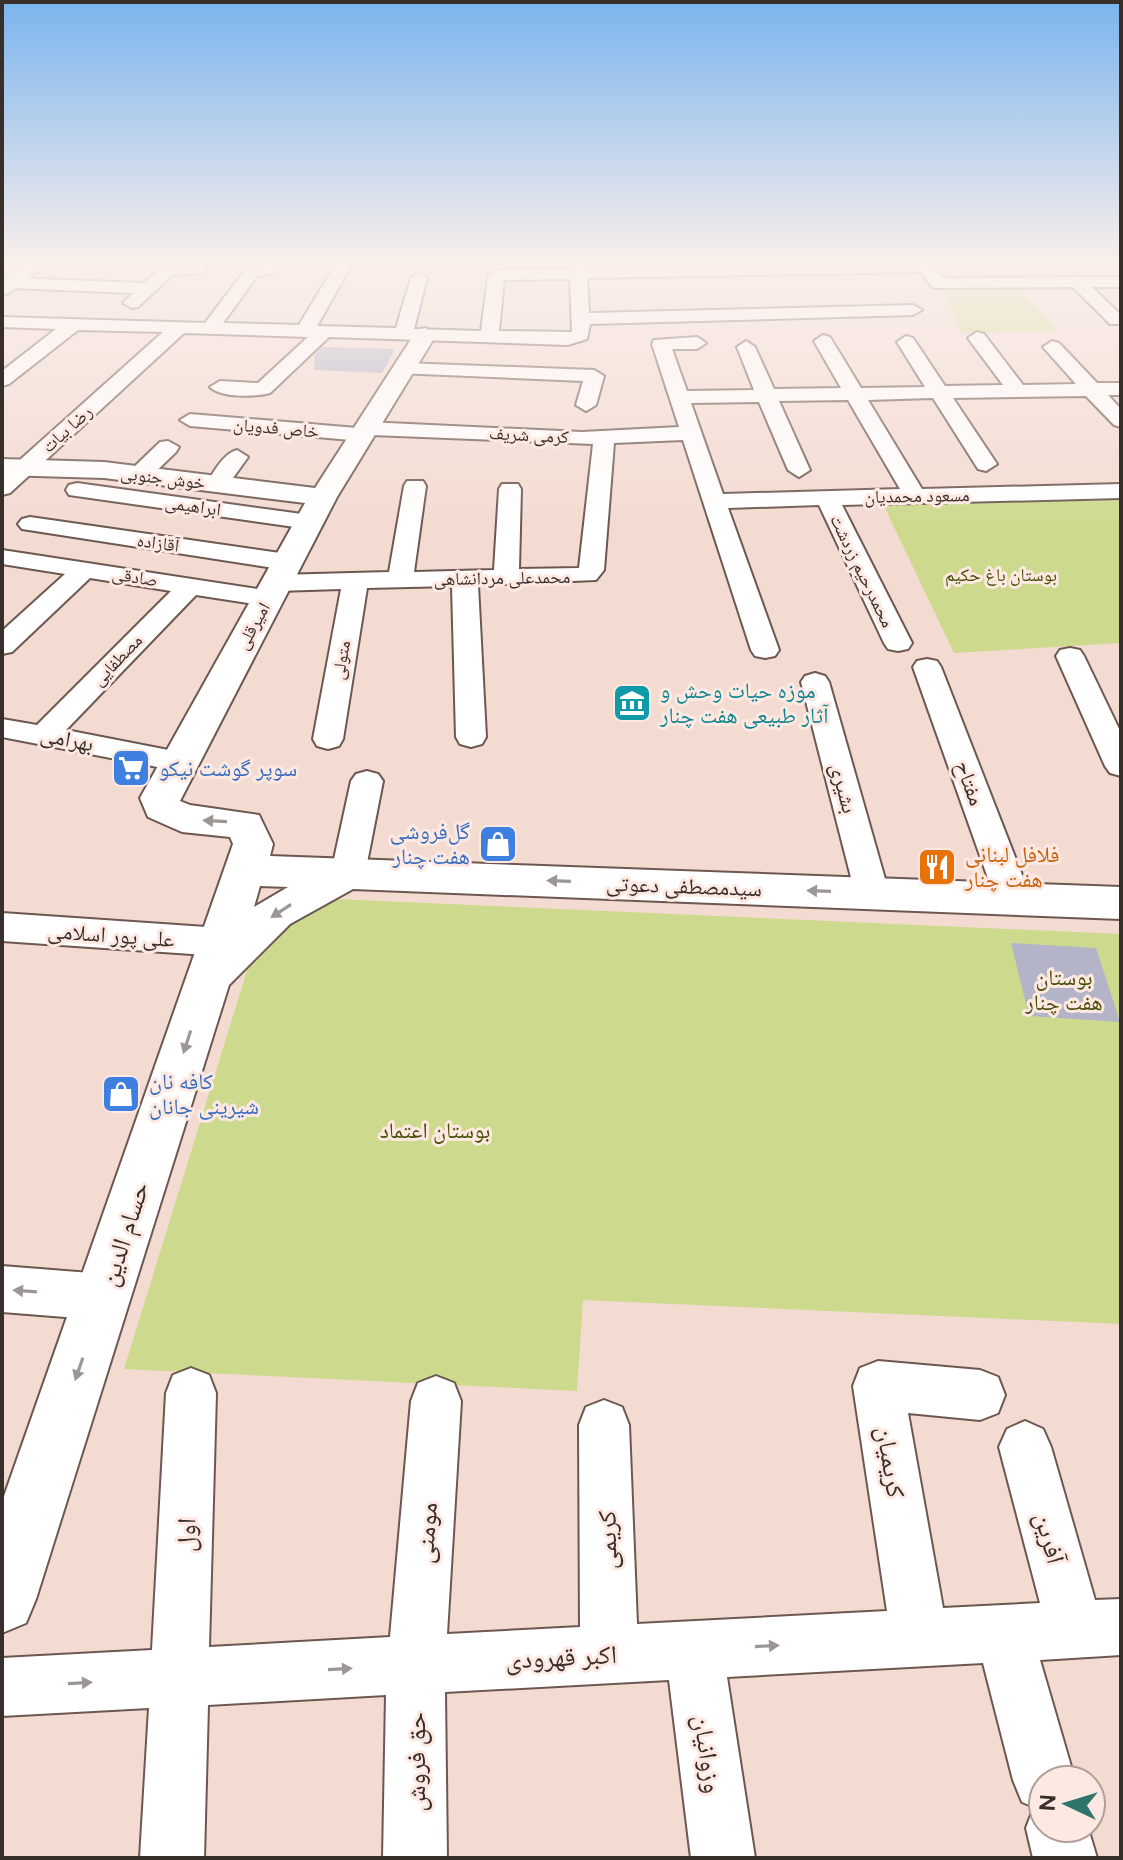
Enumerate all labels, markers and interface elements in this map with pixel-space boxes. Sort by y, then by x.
street label: رضا بیات [37,401,97,457]
street label: خاص فدویان [232,413,320,443]
street label: کرمی شریف [489,422,570,448]
street label: خوش جنوبی [119,462,207,494]
street label: مسعود محمدیان [864,484,970,508]
street label: ابراهیمی [164,491,222,521]
street label: محمدرحیم زردشت [824,511,899,631]
street label: آقازاده [135,529,181,557]
street label: صادقی [111,563,159,591]
park label: بوستان باغ حکیم [945,564,1057,587]
street label: محمدعلی مردانشاهی [433,566,571,590]
street label: امیرقلی [231,599,275,653]
street label: مصطفایی [87,629,147,691]
street label: متولی [327,639,355,681]
place label: موزه حیات وحش و آثار طبیعی هفت چنار [659,677,829,729]
museum icon: موزه حیات وحش و آثار طبیعی هفت چنار [611,682,653,724]
street label: بهرامی [38,721,96,757]
supermarket icon: سوپر گوشت نیکو [110,747,152,789]
place label: سوپر گوشت نیکو [159,755,297,782]
street label: مفتاح [949,757,991,809]
street label: بشیری [824,760,864,816]
one-way arrow [202,814,227,827]
place label: گل‌فروشی هفت چنار [390,818,470,870]
shop icon: گل‌فروشی هفت چنار [477,823,519,865]
place label: فلافل لبنانی هفت چنار [964,841,1060,893]
restaurant icon: فلافل لبنانی هفت چنار [916,846,958,888]
street label: سیدمصطفی دعوتی [606,870,762,902]
one-way arrow [546,874,571,887]
one-way arrow [806,885,831,898]
one-way arrow [270,904,291,919]
street label: علی پور اسلامی [47,917,175,953]
park label: بوستان هفت چنار [1024,964,1103,1016]
one-way arrow [180,1030,192,1054]
place label: کافه نان شیرینی جانان [149,1068,259,1120]
shop icon: کافه نان شیرینی جانان [100,1073,142,1115]
park label: بوستان اعتماد [380,1117,490,1144]
street label: حسام الدین [92,1178,158,1291]
one-way arrow [12,1284,37,1297]
one-way arrow [73,1357,85,1381]
street label: کریمیان [870,1424,912,1500]
street label: مومنی [408,1501,444,1565]
street label: آفرین [1028,1509,1073,1568]
street label: کریمی [590,1510,624,1570]
street label: اول [169,1518,203,1552]
street label: اکبر قهرودی [504,1638,618,1676]
one-way arrow [755,1639,780,1652]
one-way arrow [328,1663,353,1676]
one-way arrow [68,1676,93,1689]
street label: حق فروش [400,1712,432,1812]
street label: وزوانیان [687,1713,729,1795]
north arrow [1027,1764,1107,1844]
text: N [1033,1793,1062,1812]

